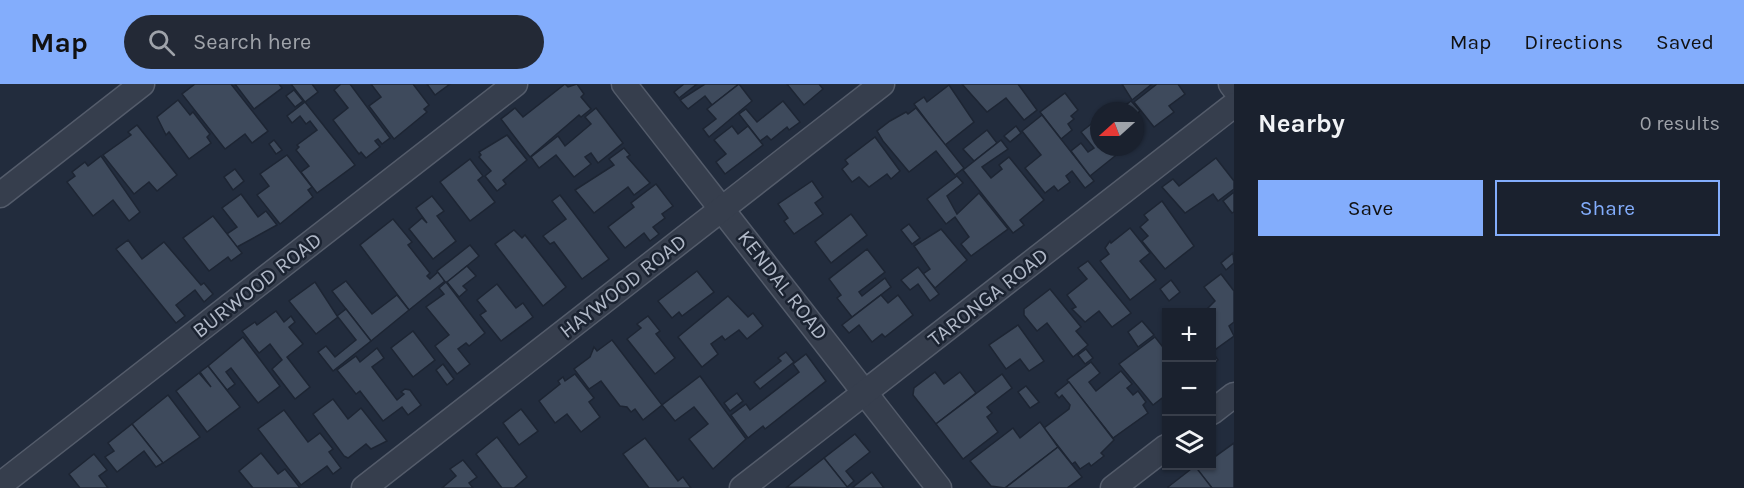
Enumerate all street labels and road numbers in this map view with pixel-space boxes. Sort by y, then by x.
street label: KENDAL ROAD [733,226,833,344]
street label: BURWOOD ROAD [188,227,326,343]
street label: HAYWOOD ROAD [555,229,691,343]
street label: TARONGA ROAD [923,243,1053,351]

